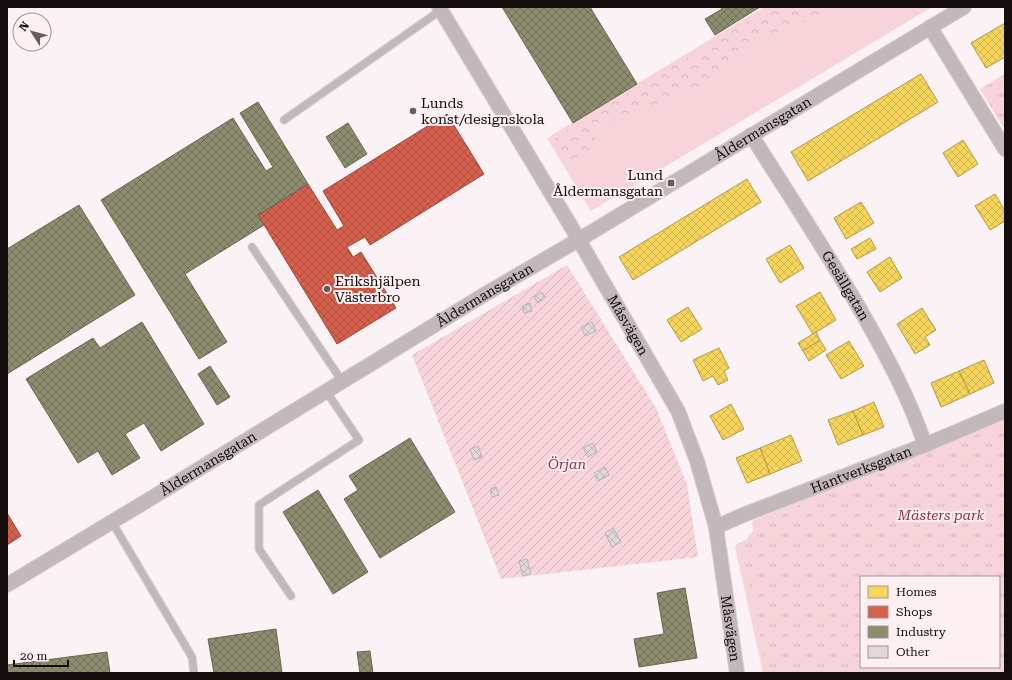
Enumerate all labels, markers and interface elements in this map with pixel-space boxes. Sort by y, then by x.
north arrow [12,12,52,52]
text: N [17,19,32,34]
street label: Åldermansgatan [712,93,814,164]
place label: Lunds konst/designskola [421,95,545,127]
marker: Lunds konst/designskola [408,106,418,116]
place label: Lund Åldermansgatan [553,167,663,199]
marker: Lund Åldermansgatan [666,178,676,188]
street label: Gesällgatan [819,248,873,323]
street label: Åldermansgatan [434,260,536,330]
place label: Erikshjälpen Västerbro [335,273,421,305]
marker: Erikshjälpen Västerbro [322,284,332,294]
street label: Måsvägen [604,292,652,358]
street label: Åldermansgatan [157,428,259,499]
street label: Hantverksgatan [808,443,914,496]
park label: Örjan [548,456,586,472]
park label: Mästers park [897,507,985,523]
legend [860,576,1000,668]
text: Homes [896,585,937,599]
street label: Måsvägen [718,594,743,663]
text: Shops [896,605,932,619]
text: Industry [896,625,947,639]
scale bar [14,642,68,668]
text: Other [896,645,929,659]
text: 20 m [20,649,47,663]

